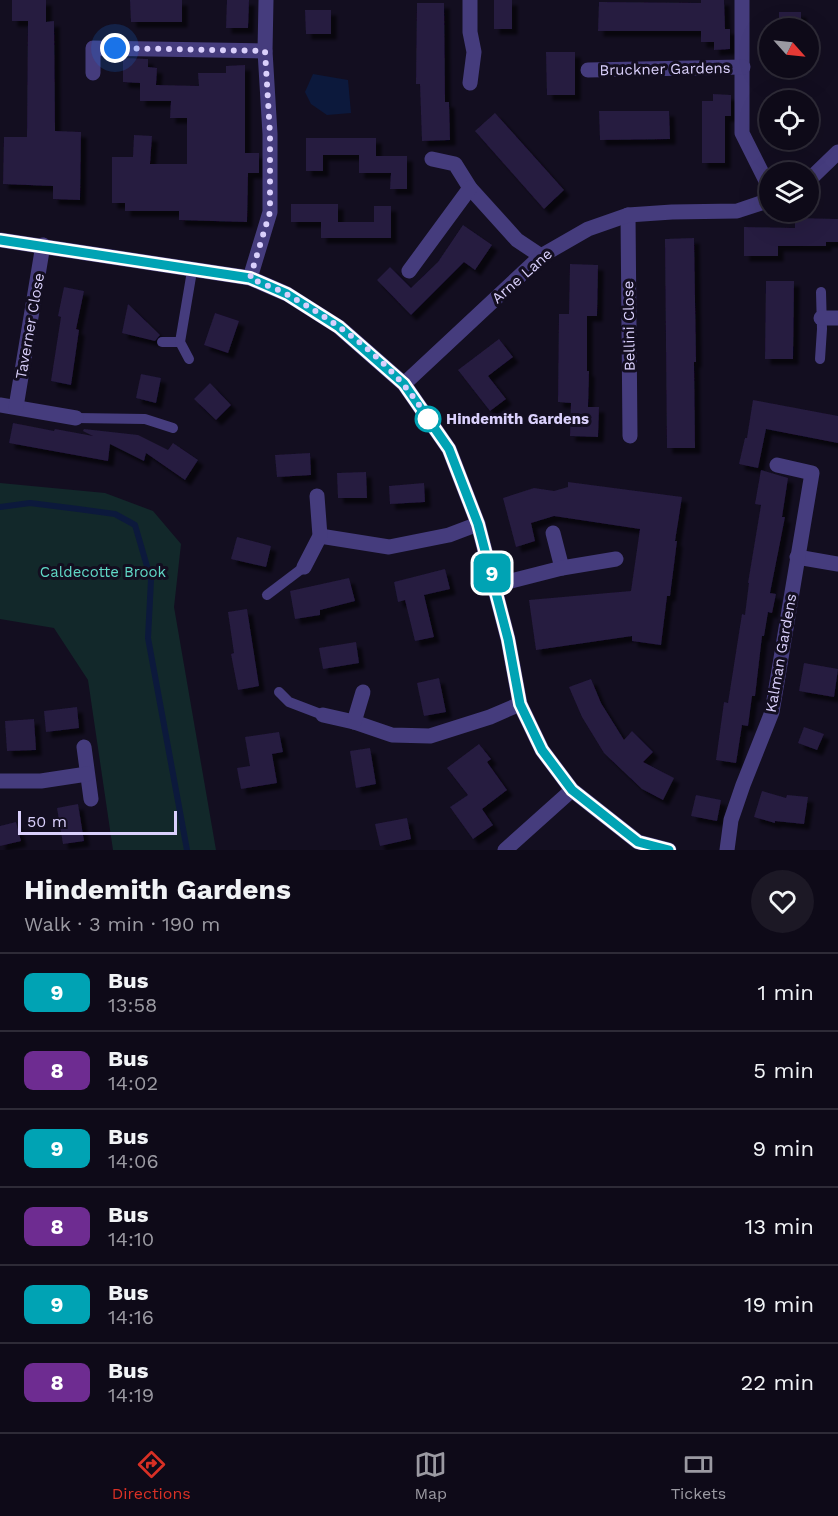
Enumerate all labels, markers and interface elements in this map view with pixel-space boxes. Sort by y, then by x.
north arrow [759,18,819,78]
map controls [759,18,819,222]
your location [100,33,130,63]
street label: Bruckner Gardens [599,59,731,79]
button: locate [759,90,819,150]
button: layers [759,162,819,222]
street label: Arne Lane [488,245,556,307]
street label: Taverner Close [12,271,48,381]
street label: Bellini Close [619,281,639,371]
marker: Hindemith Gardens [415,406,441,432]
place label: Hindemith Gardens [446,410,589,428]
line badge: 9 [472,554,512,592]
text: 9 [486,561,498,586]
park label: Caldecotte Brook [40,563,167,581]
street label: Kalman Gardens [762,592,800,714]
scale bar [18,808,177,836]
text: 50 m [27,812,67,831]
button: heart [751,870,814,933]
text: Hindemith Gardens [24,873,291,906]
text: Walk · 3 min · 190 m [24,912,220,936]
text: Bus [108,968,148,993]
text: 9 [51,980,63,1005]
text: 1 min [757,980,814,1005]
text: 13:58 [108,993,157,1017]
text: Bus [108,1046,148,1071]
text: 8 [50,1058,64,1083]
text: 5 min [753,1058,814,1083]
text: 14:02 [108,1071,158,1095]
text: Bus [108,1124,148,1149]
text: 9 [51,1136,63,1161]
text: 9 min [752,1136,814,1161]
text: 14:06 [108,1149,159,1173]
text: Bus [108,1202,148,1227]
text: 8 [50,1214,64,1239]
text: 13 min [745,1214,814,1239]
text: 14:10 [108,1227,154,1251]
text: Bus [108,1280,148,1305]
text: 9 [51,1292,63,1317]
text: 19 min [744,1292,814,1317]
text: 14:16 [108,1305,154,1329]
text: Bus [108,1358,148,1383]
text: 8 [50,1370,64,1395]
text: 22 min [740,1370,814,1395]
text: 14:19 [108,1383,154,1407]
tab: Directions [112,1448,191,1503]
tab: Map [414,1448,447,1503]
tab: Tickets [671,1448,726,1503]

